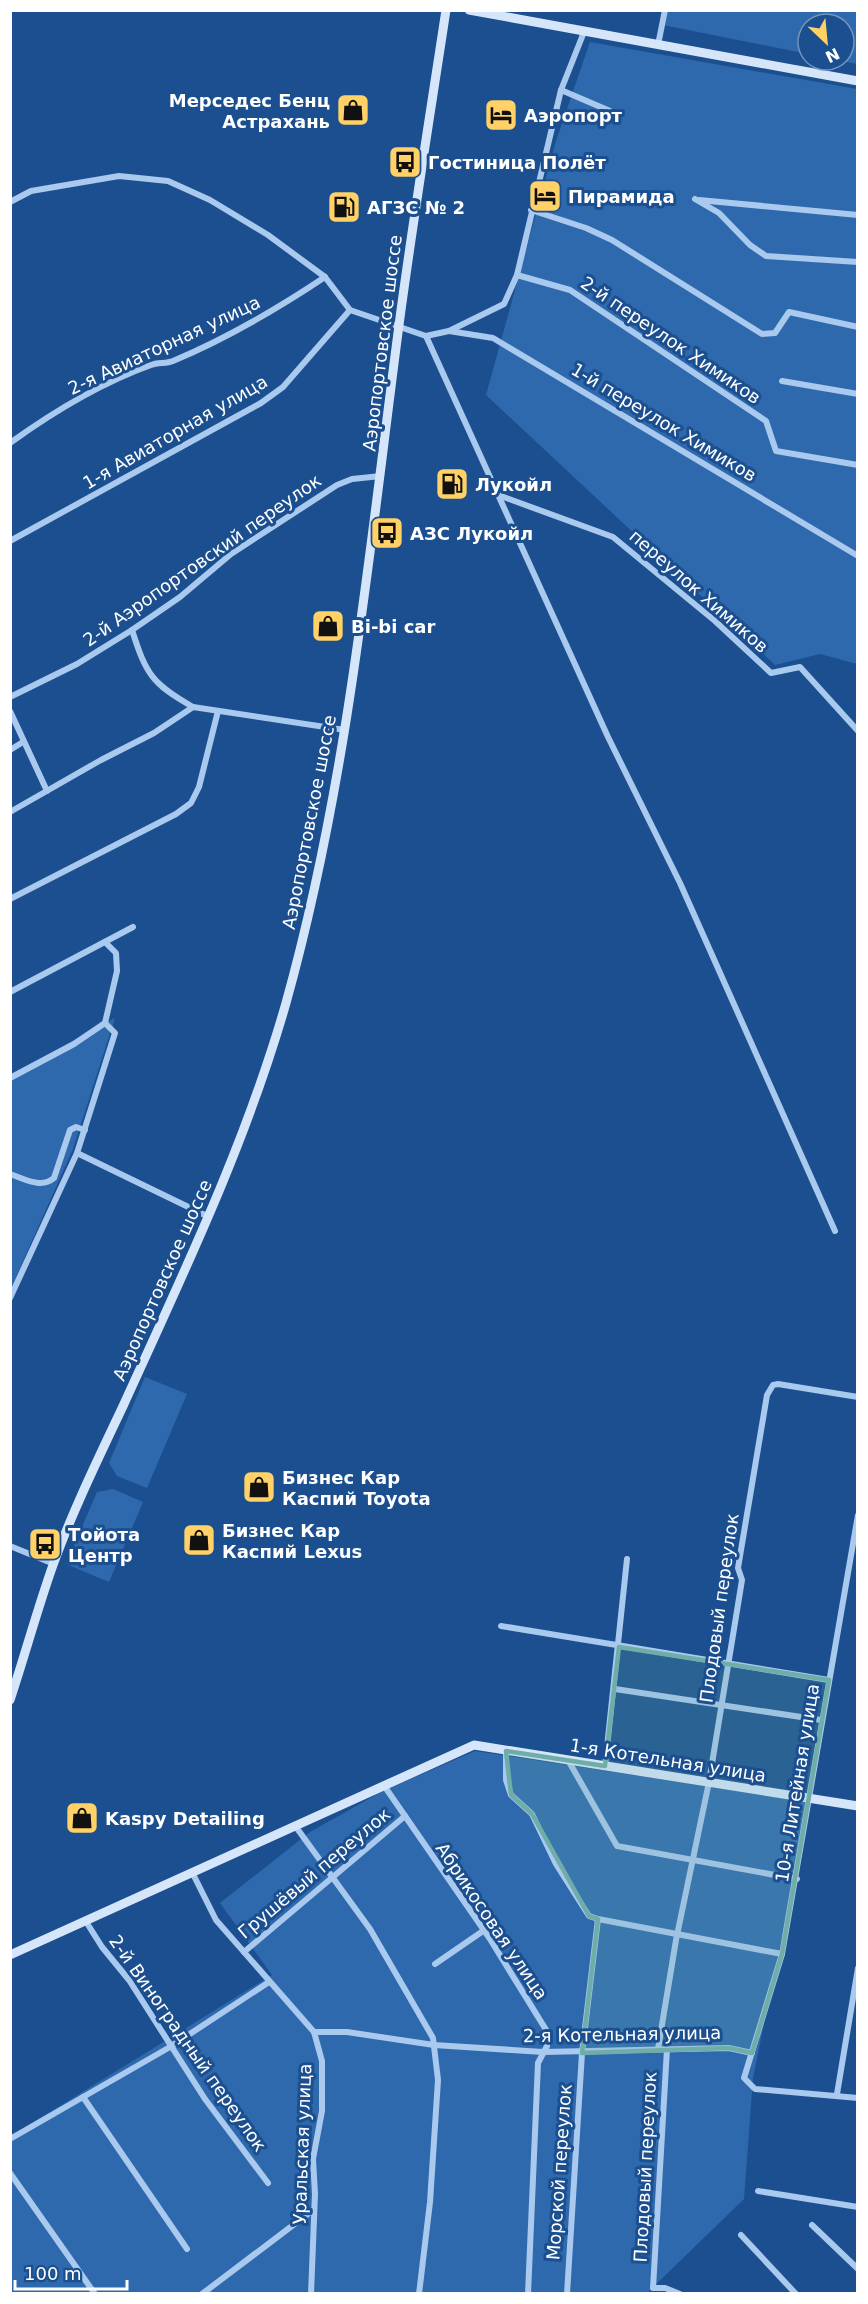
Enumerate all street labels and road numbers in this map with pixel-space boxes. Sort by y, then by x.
street label: Аэропортовское шоссе [358,234,406,452]
street label: 2-й переулок Химиков [577,272,765,408]
street label: 2-я Авиаторная улица [65,291,263,399]
street label: 1-й переулок Химиков [568,358,760,486]
street label: 1-я Авиаторная улица [79,371,271,493]
street label: 2-й Аэропортовский переулок [79,469,325,651]
street label: переулок Химиков [625,525,773,657]
street label: Аэропортовское шоссе [278,713,340,931]
street label: Аэропортовское шоссе [108,1176,216,1384]
street label: Плодовый переулок [695,1512,743,1704]
street label: 10-я Литейная улица [771,1682,823,1884]
street label: 1-я Котельная улица [568,1734,768,1786]
street label: Грушёвый переулок [234,1803,394,1943]
street label: Абрикосовая улица [432,1839,552,2003]
street label: 2-й Виноградный переулок [105,1931,271,2155]
street label: 2-я Котельная улица [523,2022,721,2046]
street label: Уральская улица [289,2063,315,2225]
street label: Плодовый переулок [630,2071,660,2263]
street label: Морской переулок [542,2083,576,2261]

